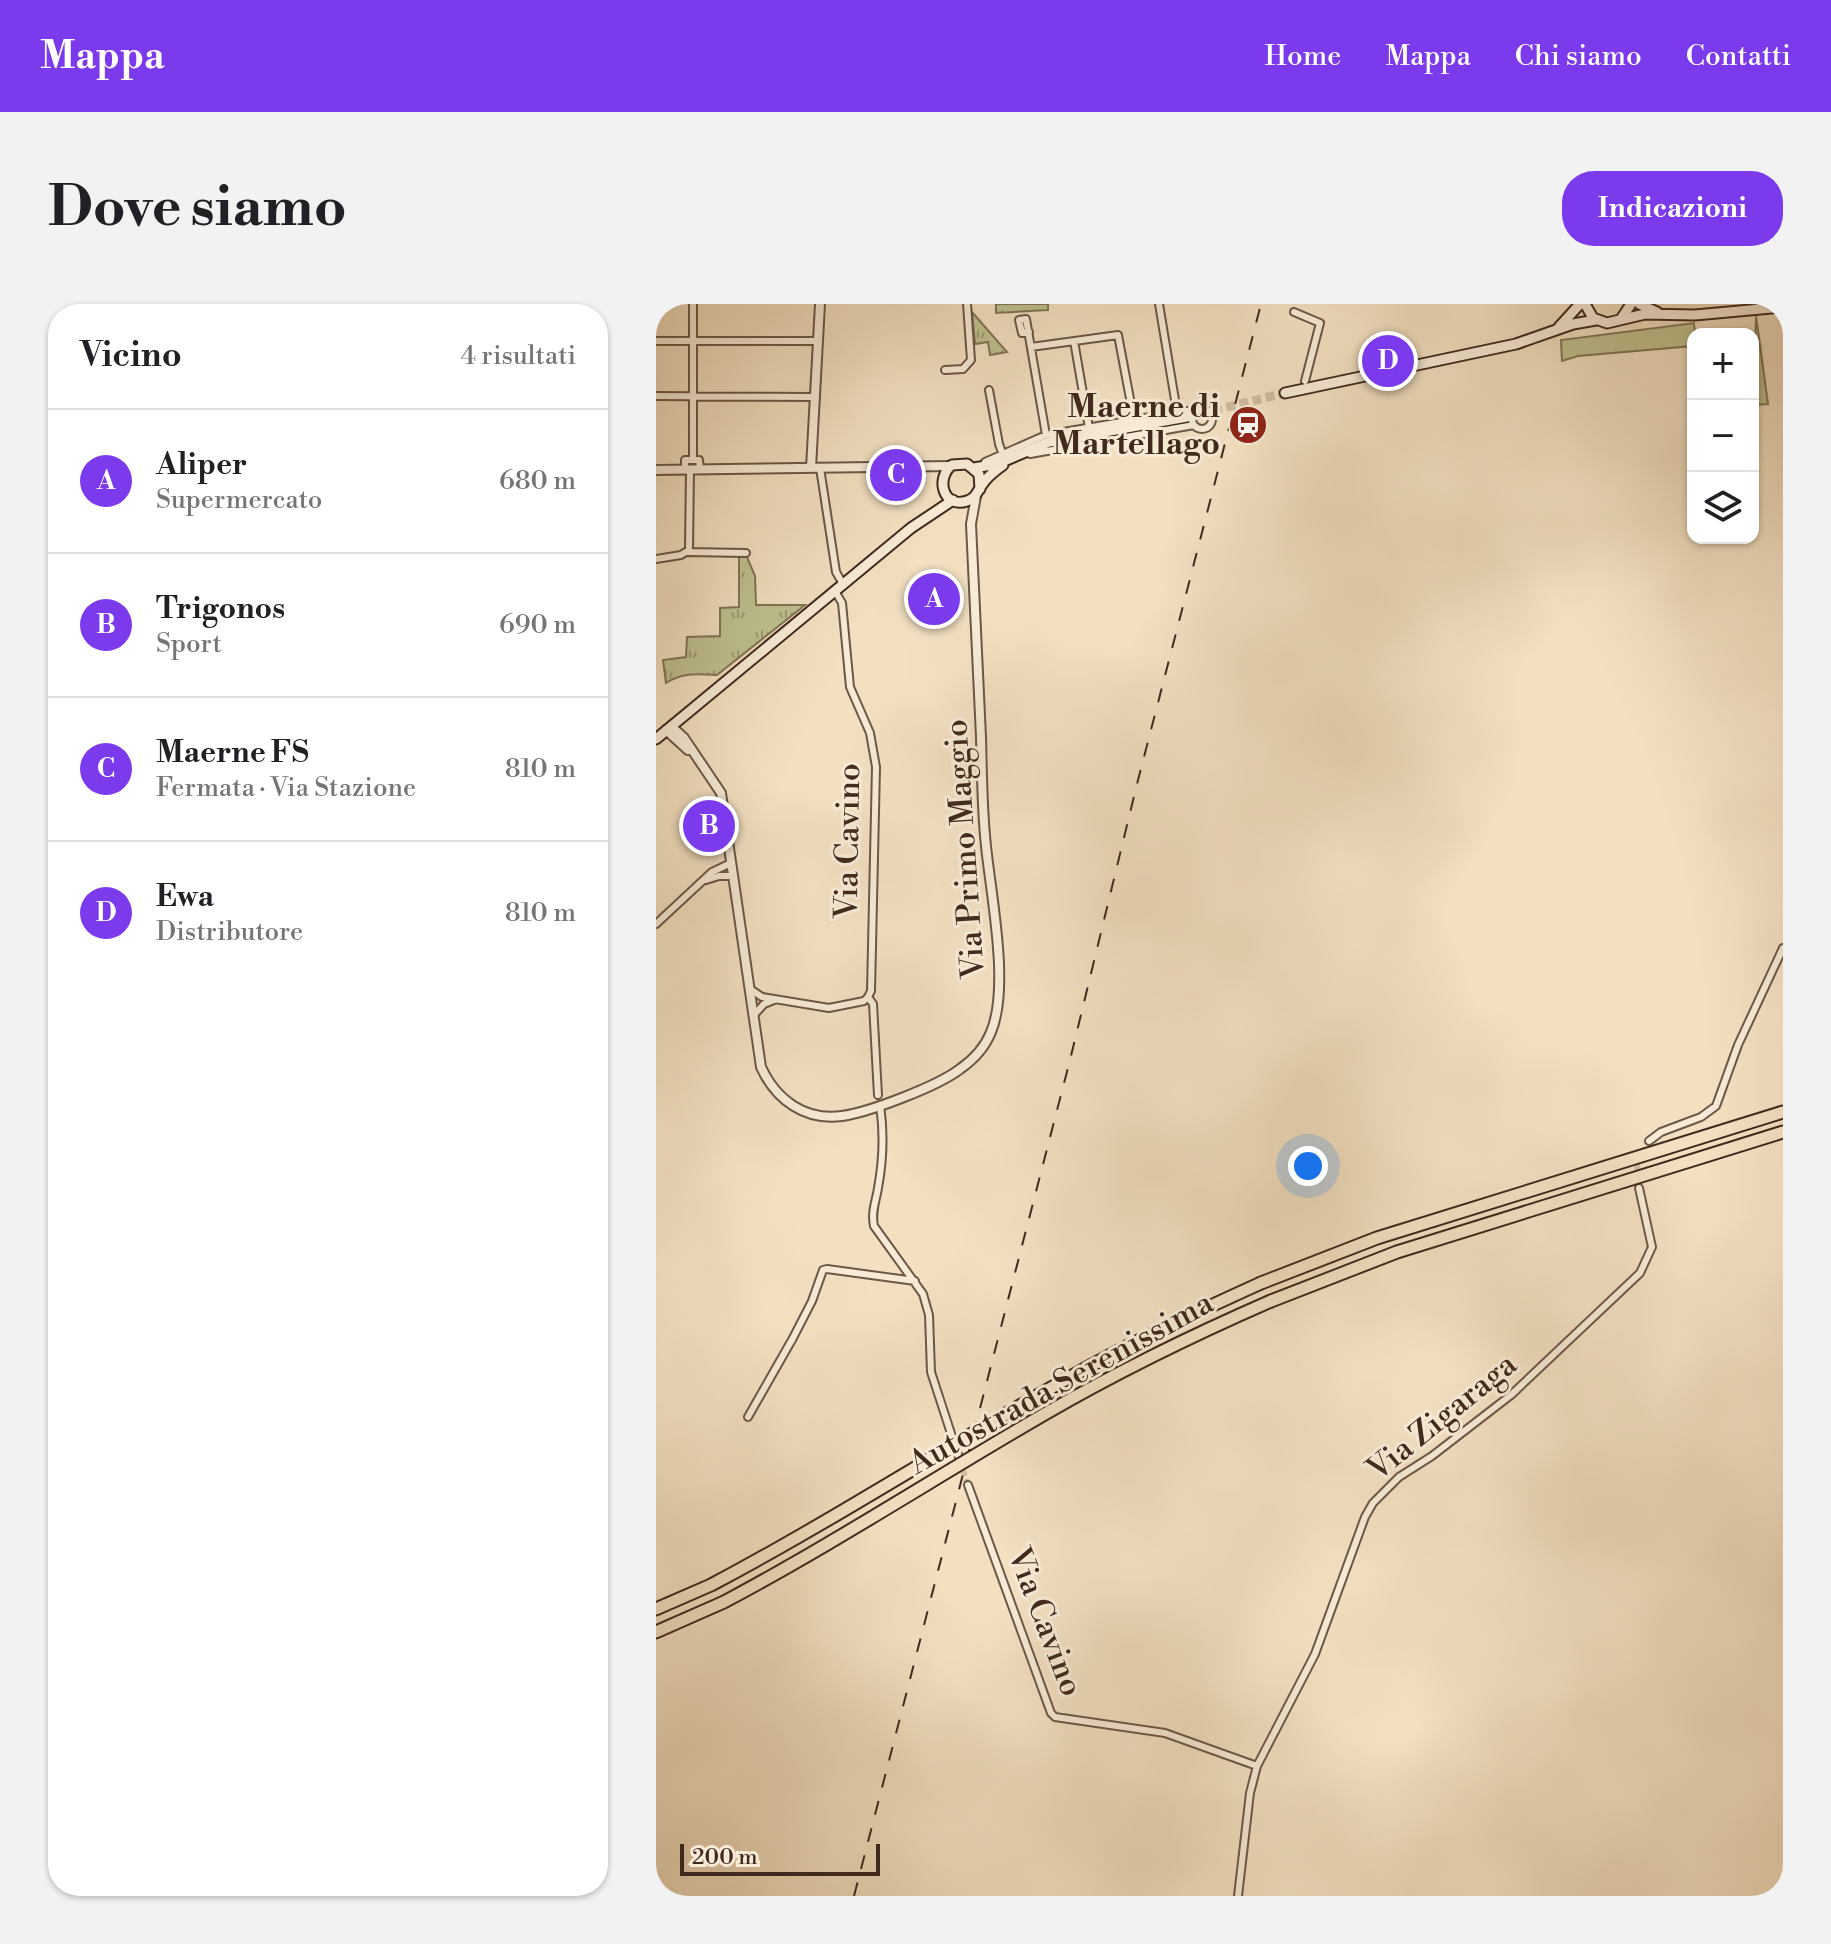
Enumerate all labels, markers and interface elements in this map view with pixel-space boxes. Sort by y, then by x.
text: Mappa [40,33,165,80]
text: Home [1265,39,1341,74]
text: Mappa [1385,39,1471,74]
text: Chi siamo [1515,39,1642,74]
text: Contatti [1686,39,1791,74]
button: Indicazioni [1562,171,1783,246]
text: Dove siamo [48,173,347,243]
map controls [1687,328,1759,544]
button: + [1687,328,1759,400]
pin: D [1362,331,1414,391]
text: Vicino [80,335,182,377]
text: 4 risultati [460,340,576,372]
place label: Maerne di Martellago [1052,387,1220,464]
button: − [1687,400,1759,472]
station icon: Maerne di Martellago [1227,404,1269,446]
pin: C [870,445,922,505]
text: Aliper [156,446,247,484]
text: A [97,465,115,497]
text: 680 m [499,465,576,497]
button: layers [1687,472,1759,544]
text: Supermercato [156,484,322,516]
pin: A [908,569,960,629]
text: Trigonos [156,590,285,628]
text: B [96,609,116,641]
text: 690 m [499,609,576,641]
text: Sport [156,628,222,660]
street label: Via Primo Maggio [936,718,994,981]
text: Maerne FS [156,734,309,772]
text: C [97,753,115,785]
text: 810 m [505,753,576,785]
street label: Via Cavino [827,763,869,920]
text: Fermata · Via Stazione [156,772,416,804]
pin: B [683,796,735,856]
text: Ewa [156,878,214,916]
text: D [96,897,116,929]
text: 810 m [505,897,576,929]
text: Distributore [156,916,303,948]
your location [1288,1146,1328,1186]
street label: Autostrada Serenissima [901,1282,1221,1484]
street label: Via Zigaraga [1358,1344,1526,1490]
street label: Via Cavino [998,1541,1092,1702]
scale bar [680,1840,880,1876]
text: 200 m [692,1844,758,1871]

